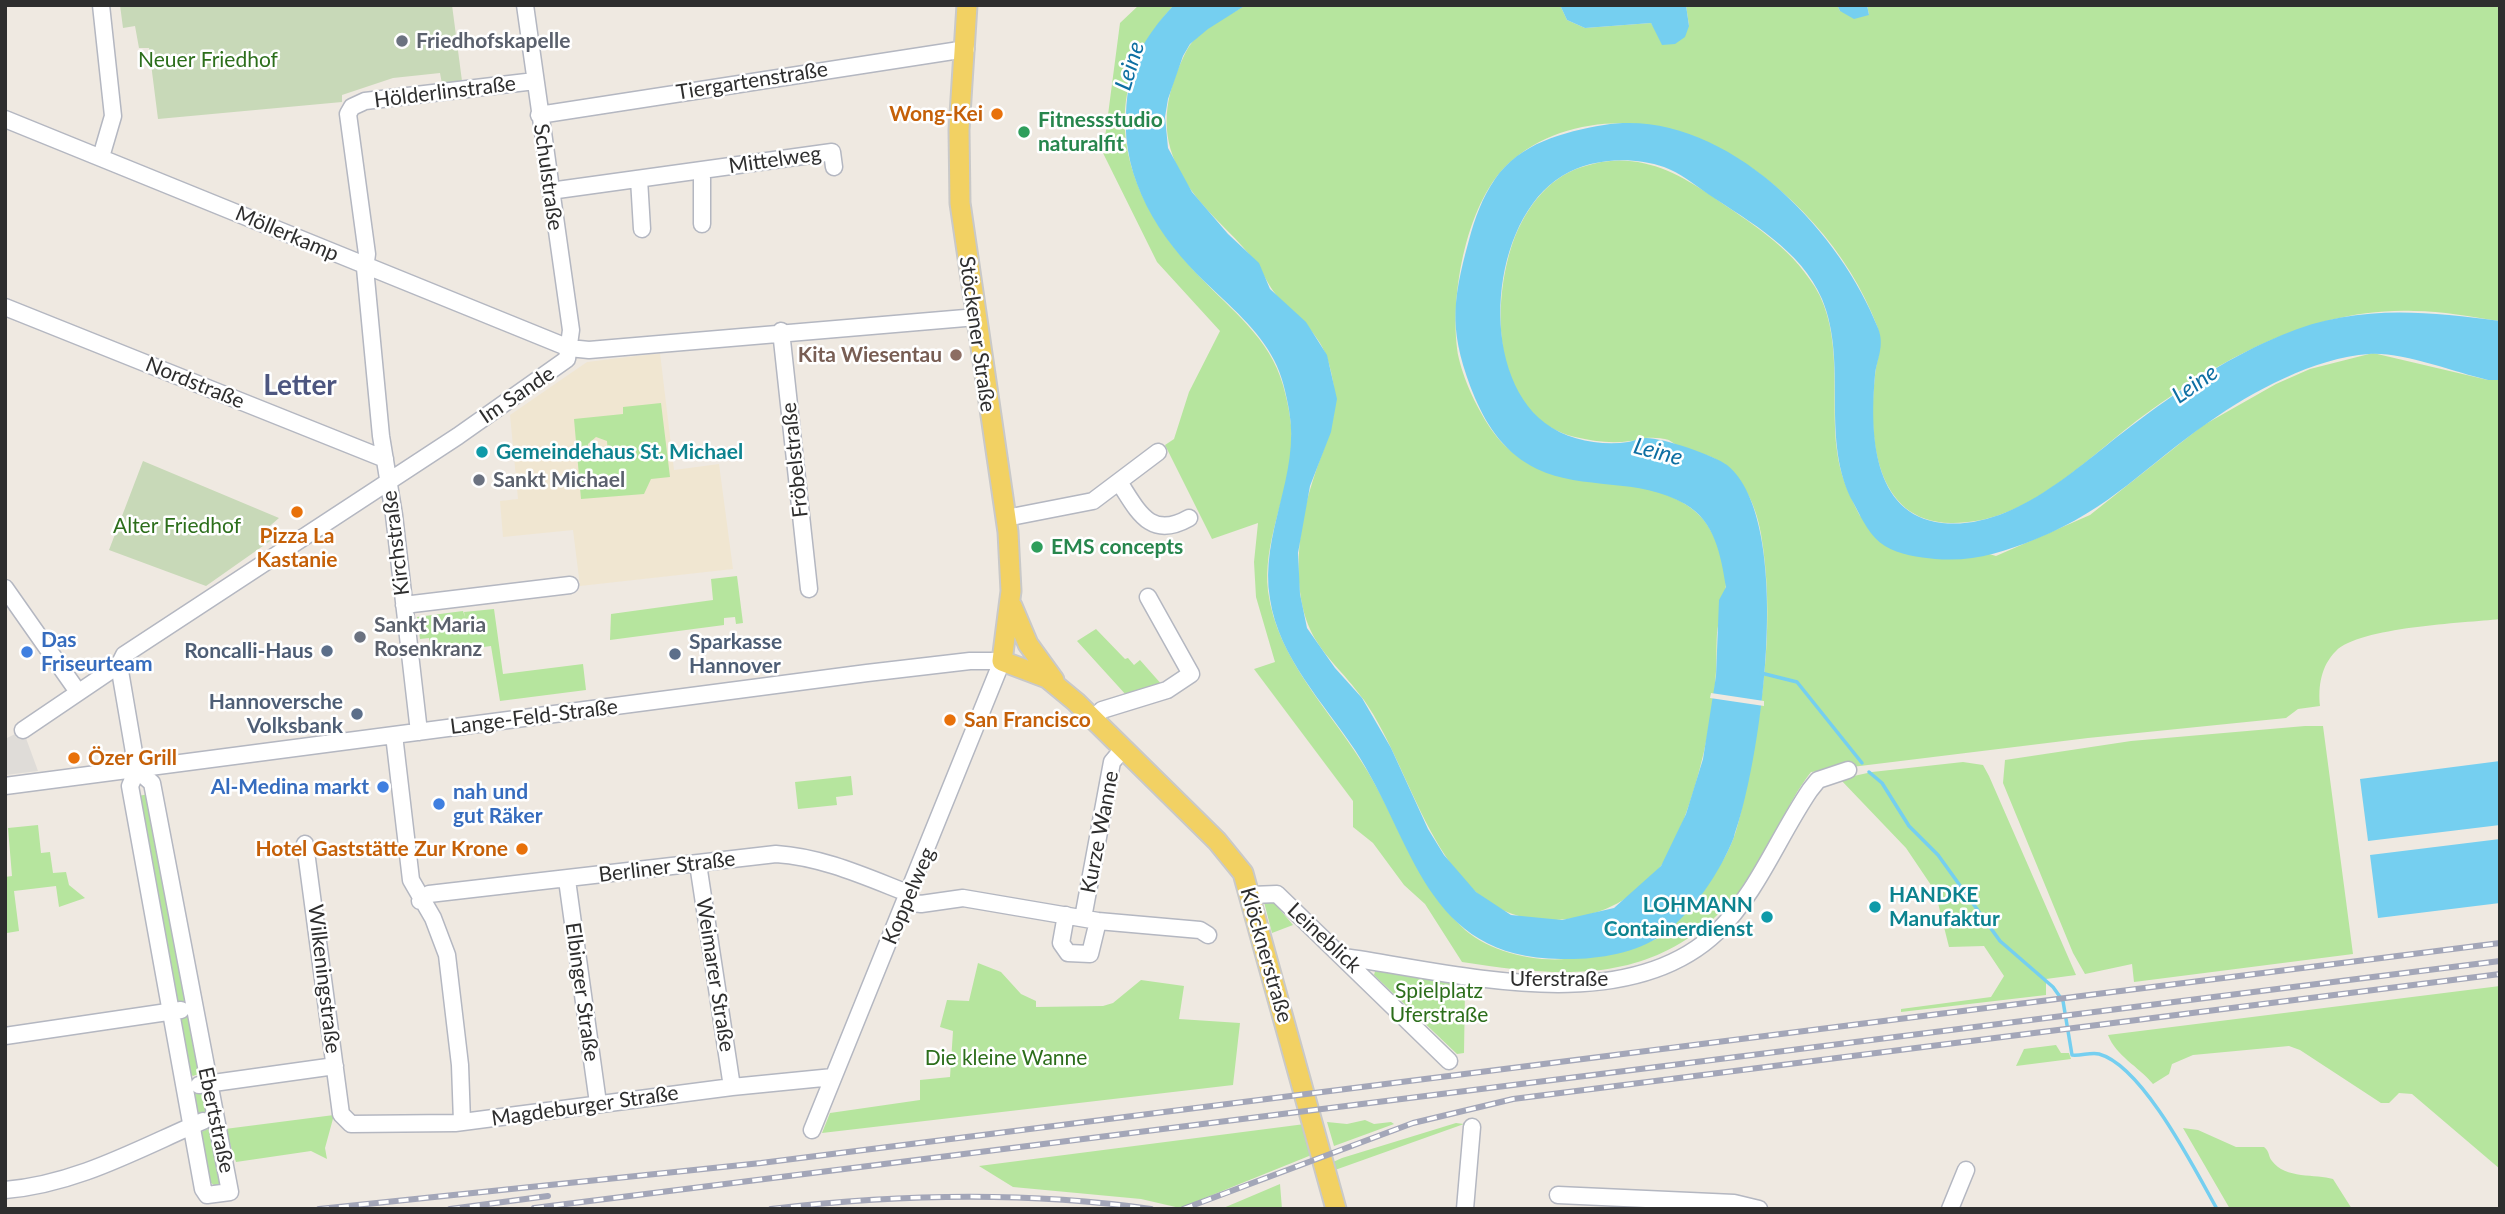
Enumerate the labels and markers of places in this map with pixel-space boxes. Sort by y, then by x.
place label: Friedhofskapelle [416,28,570,54]
marker: Friedhofskapelle [394,33,410,49]
place label: Wong-Kei [889,101,983,127]
marker: Wong-Kei [989,106,1005,122]
place label: Fitnessstudio naturalfit [1038,107,1163,157]
marker: Fitnessstudio naturalfit [1016,124,1032,140]
place label: Kita Wiesentau [798,342,942,368]
marker: Kita Wiesentau [948,347,964,363]
place label: Gemeindehaus St. Michael [496,439,743,465]
marker: Gemeindehaus St. Michael [474,444,490,460]
place label: Sankt Michael [493,467,625,493]
marker: Sankt Michael [471,472,487,488]
marker: Pizza La Kastanie [289,504,305,520]
place label: Pizza La Kastanie [256,523,338,573]
place label: EMS concepts [1051,534,1183,560]
marker: EMS concepts [1029,539,1045,555]
place label: Sankt Maria Rosenkranz [374,612,486,662]
place label: Das Friseurteam [41,627,153,677]
marker: Sankt Maria Rosenkranz [352,629,368,645]
place label: Sparkasse Hannover [689,629,782,679]
place label: Roncalli-Haus [184,638,313,664]
marker: Roncalli-Haus [319,643,335,659]
marker: Das Friseurteam [19,644,35,660]
marker: Sparkasse Hannover [667,646,683,662]
place label: Hannoversche Volksbank [209,689,343,739]
marker: Hannoversche Volksbank [349,706,365,722]
place label: San Francisco [964,707,1091,733]
marker: San Francisco [942,712,958,728]
place label: Özer Grill [88,745,177,771]
marker: Özer Grill [66,750,82,766]
place label: Al-Medina markt [211,774,369,800]
marker: Al-Medina markt [375,779,391,795]
place label: nah und gut Räker [453,779,543,829]
marker: nah und gut Räker [431,796,447,812]
place label: Hotel Gaststätte Zur Krone [255,836,508,862]
marker: Hotel Gaststätte Zur Krone [514,841,530,857]
place label: HANDKE Manufaktur [1889,882,2000,932]
place label: LOHMANN Containerdienst [1604,892,1753,942]
marker: HANDKE Manufaktur [1867,899,1883,915]
marker: LOHMANN Containerdienst [1759,909,1775,925]

